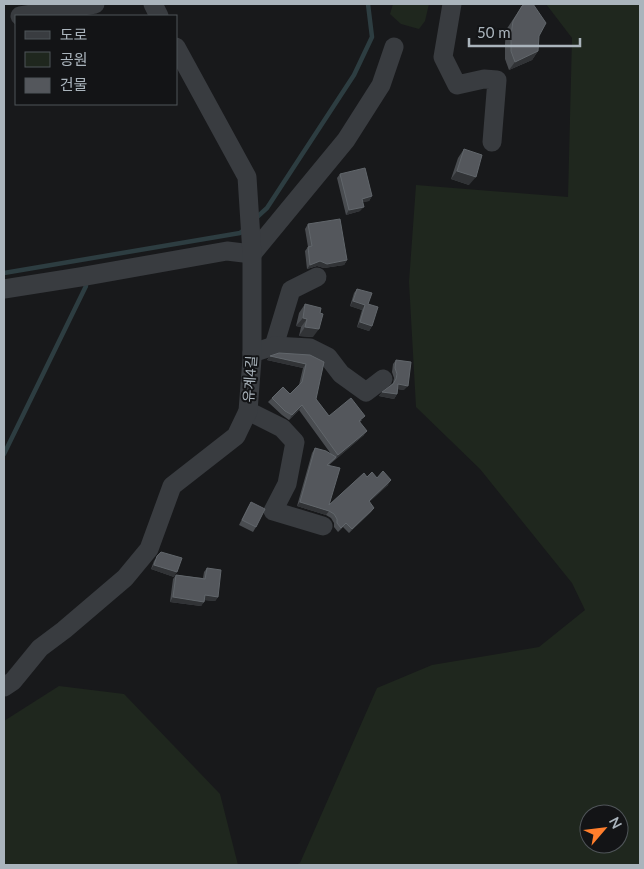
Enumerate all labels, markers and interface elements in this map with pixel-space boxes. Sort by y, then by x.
legend [15,15,178,105]
scale bar [469,15,580,47]
text: 50 m [477,23,511,41]
text: 도로 [60,25,88,43]
text: 공원 [60,50,88,68]
text: 건물 [60,75,88,93]
street label: 유계4길 [239,355,260,403]
north arrow [579,804,629,854]
text: N [606,814,626,831]

